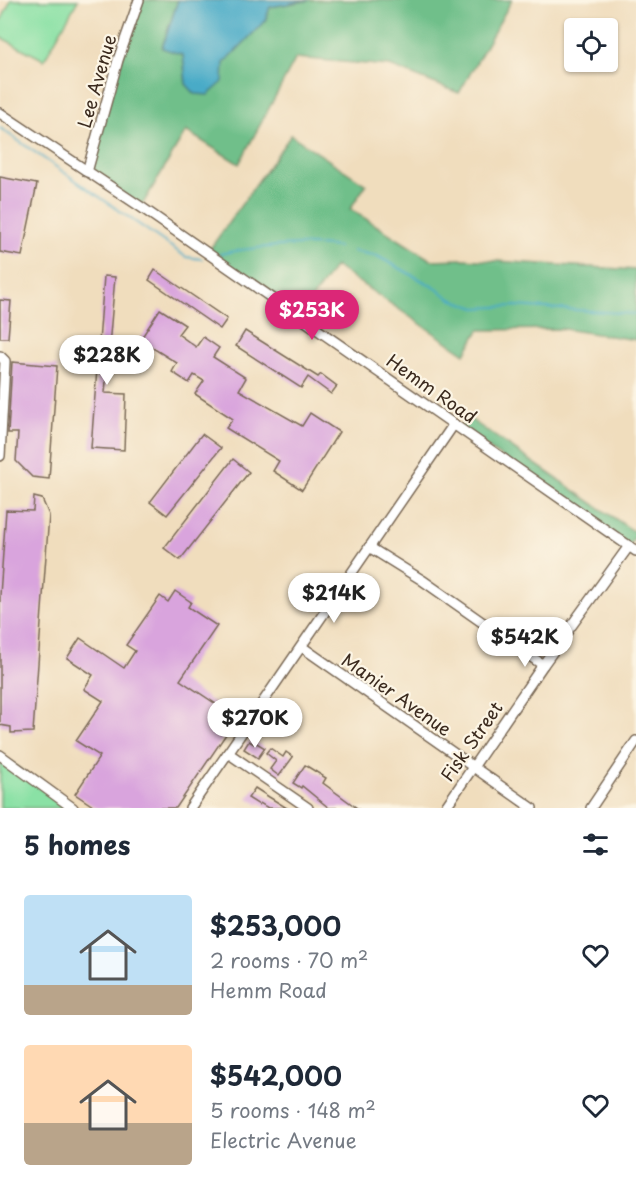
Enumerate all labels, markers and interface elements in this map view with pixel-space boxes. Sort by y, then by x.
map controls [564,18,618,72]
button: locate [564,18,618,72]
street label: Lee Avenue [70,31,122,131]
pin: $253K [270,290,354,341]
text: $253K [279,294,345,324]
pin: $228K [65,335,149,386]
text: $228K [73,339,141,369]
street label: Hemm Road [381,347,483,429]
pin: $214K [292,573,376,624]
text: $214K [302,577,366,607]
pin: $542K [483,617,567,668]
text: $542K [491,621,559,651]
street label: Manier Avenue [337,646,458,742]
street label: Fisk Street [433,695,509,787]
pin: $270K [213,698,297,749]
text: $270K [221,702,289,732]
text: 5 homes [24,825,130,864]
icon: filters [579,828,612,861]
text: $253,000 [210,906,341,945]
icon: home [72,919,144,991]
icon: heart [579,939,612,972]
text: 2 rooms · 70 m² [210,945,368,975]
text: Hemm Road [210,975,327,1005]
text: $542,000 [210,1056,342,1095]
icon: home [72,1069,144,1141]
icon: heart [579,1089,612,1122]
text: 5 rooms · 148 m² [210,1095,376,1125]
text: Electric Avenue [210,1125,357,1155]

